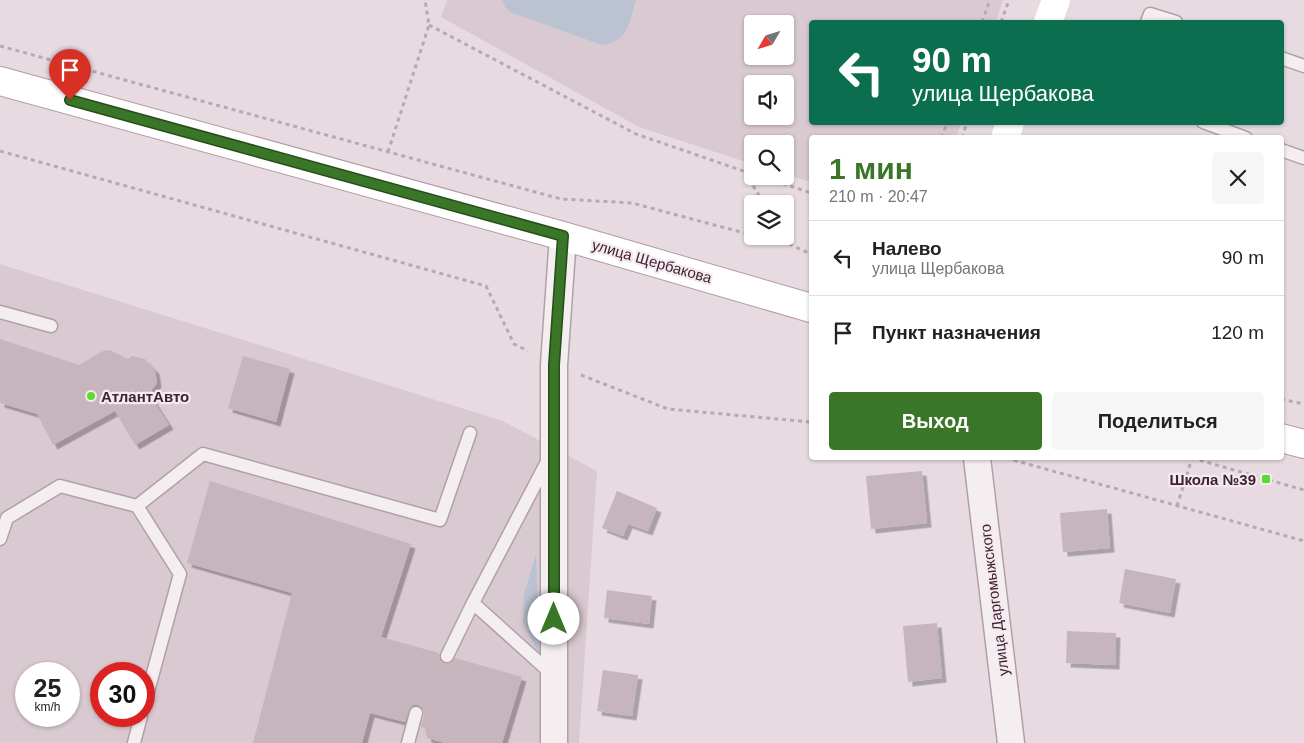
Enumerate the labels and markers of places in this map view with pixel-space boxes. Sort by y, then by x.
pin [49,49,91,100]
place label: АтлантАвто [101,388,189,405]
marker: АтлантАвто [85,390,97,402]
place label: Школа №39 [1169,471,1256,488]
marker: Школа №39 [1260,473,1272,485]

